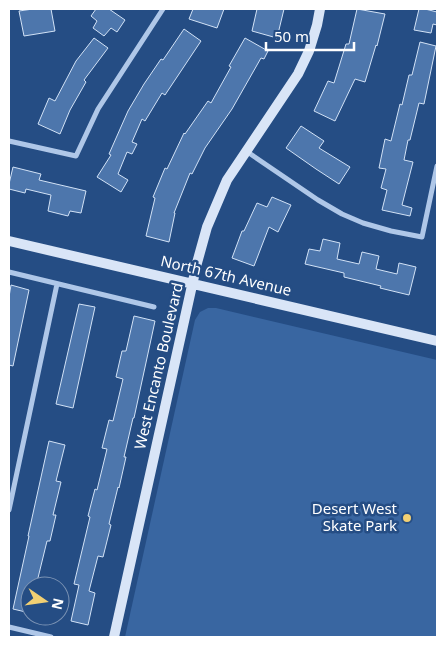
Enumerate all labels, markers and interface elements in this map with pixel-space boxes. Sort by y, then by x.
scale bar [266,20,354,52]
text: 50 m [274,26,309,46]
street label: North 67th Avenue [159,250,294,300]
street label: West Encanto Boulevard [129,280,187,451]
place label: Desert West Skate Park [312,498,398,535]
marker: Desert West Skate Park [401,512,413,524]
north arrow [20,576,70,626]
text: N [48,596,69,612]

